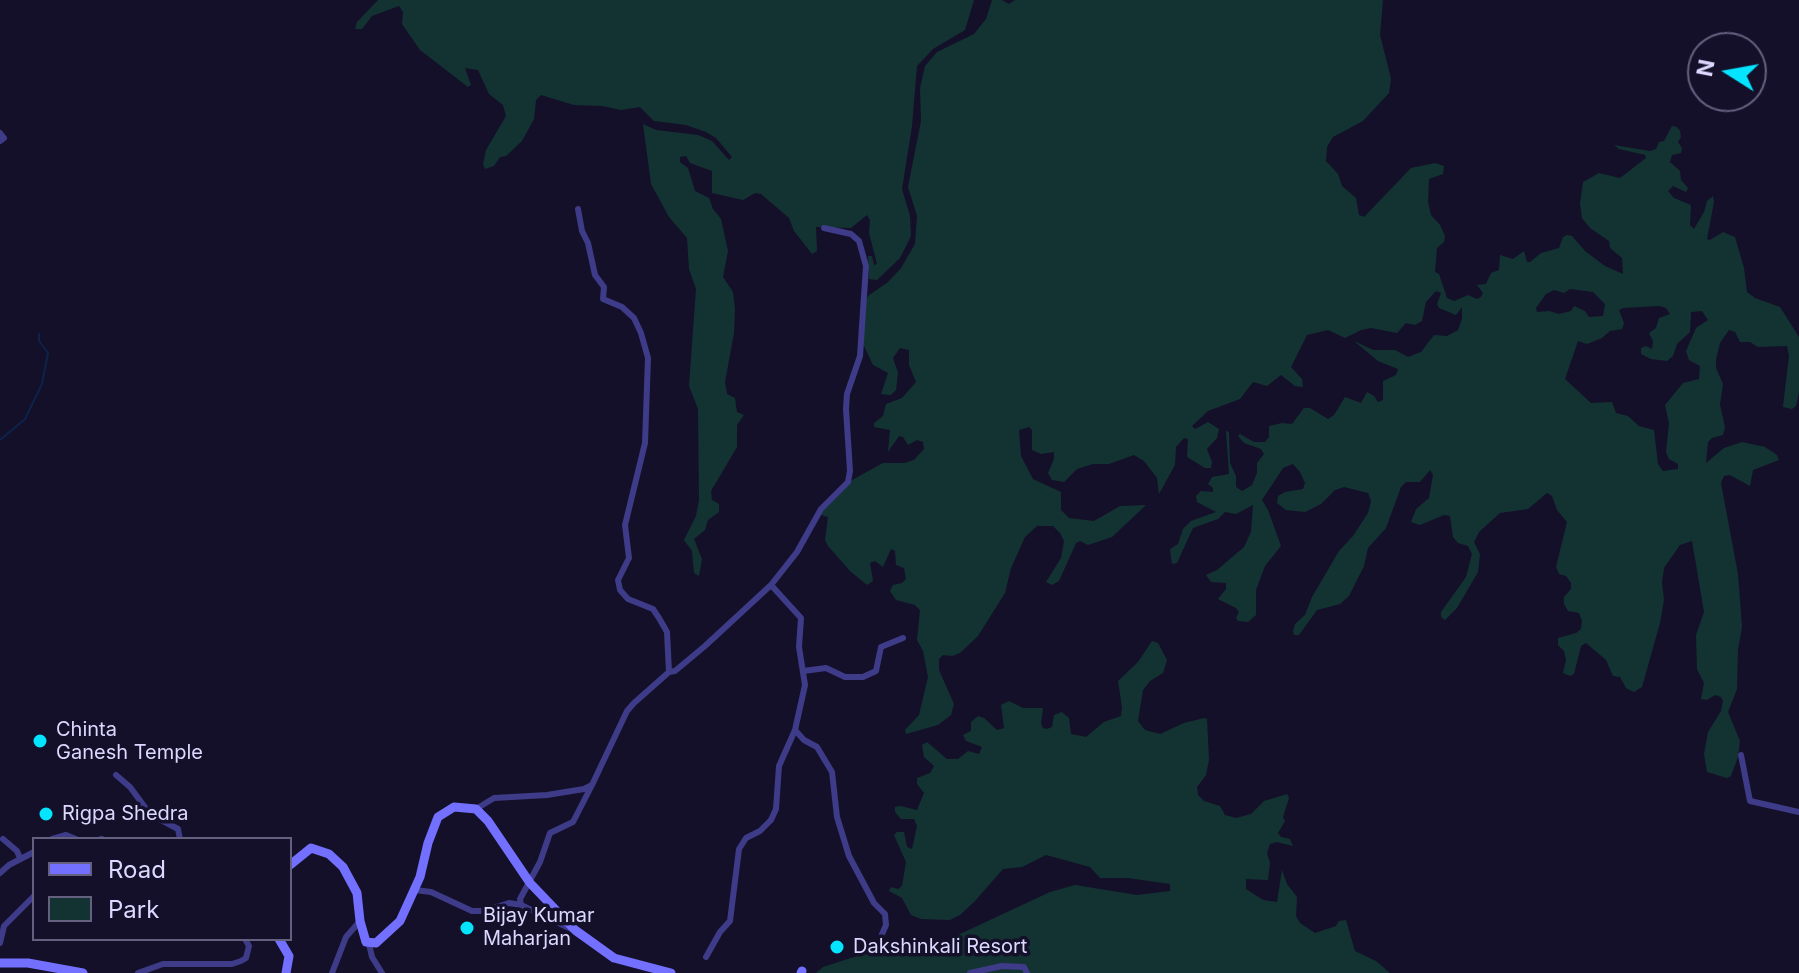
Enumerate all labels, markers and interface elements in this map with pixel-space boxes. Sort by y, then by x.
north arrow [1687,32,1767,112]
text: N [1691,57,1720,79]
place label: Chinta Ganesh Temple [56,718,203,765]
marker: Chinta Ganesh Temple [31,732,49,750]
place label: Rigpa Shedra [62,802,189,826]
marker: Rigpa Shedra [37,805,55,823]
legend [32,837,292,941]
text: Road [108,855,166,884]
text: Park [108,895,159,924]
place label: Bijay Kumar Maharjan [483,904,594,951]
marker: Bijay Kumar Maharjan [458,919,476,937]
place label: Dakshinkali Resort [853,935,1027,959]
marker: Dakshinkali Resort [828,938,846,956]

